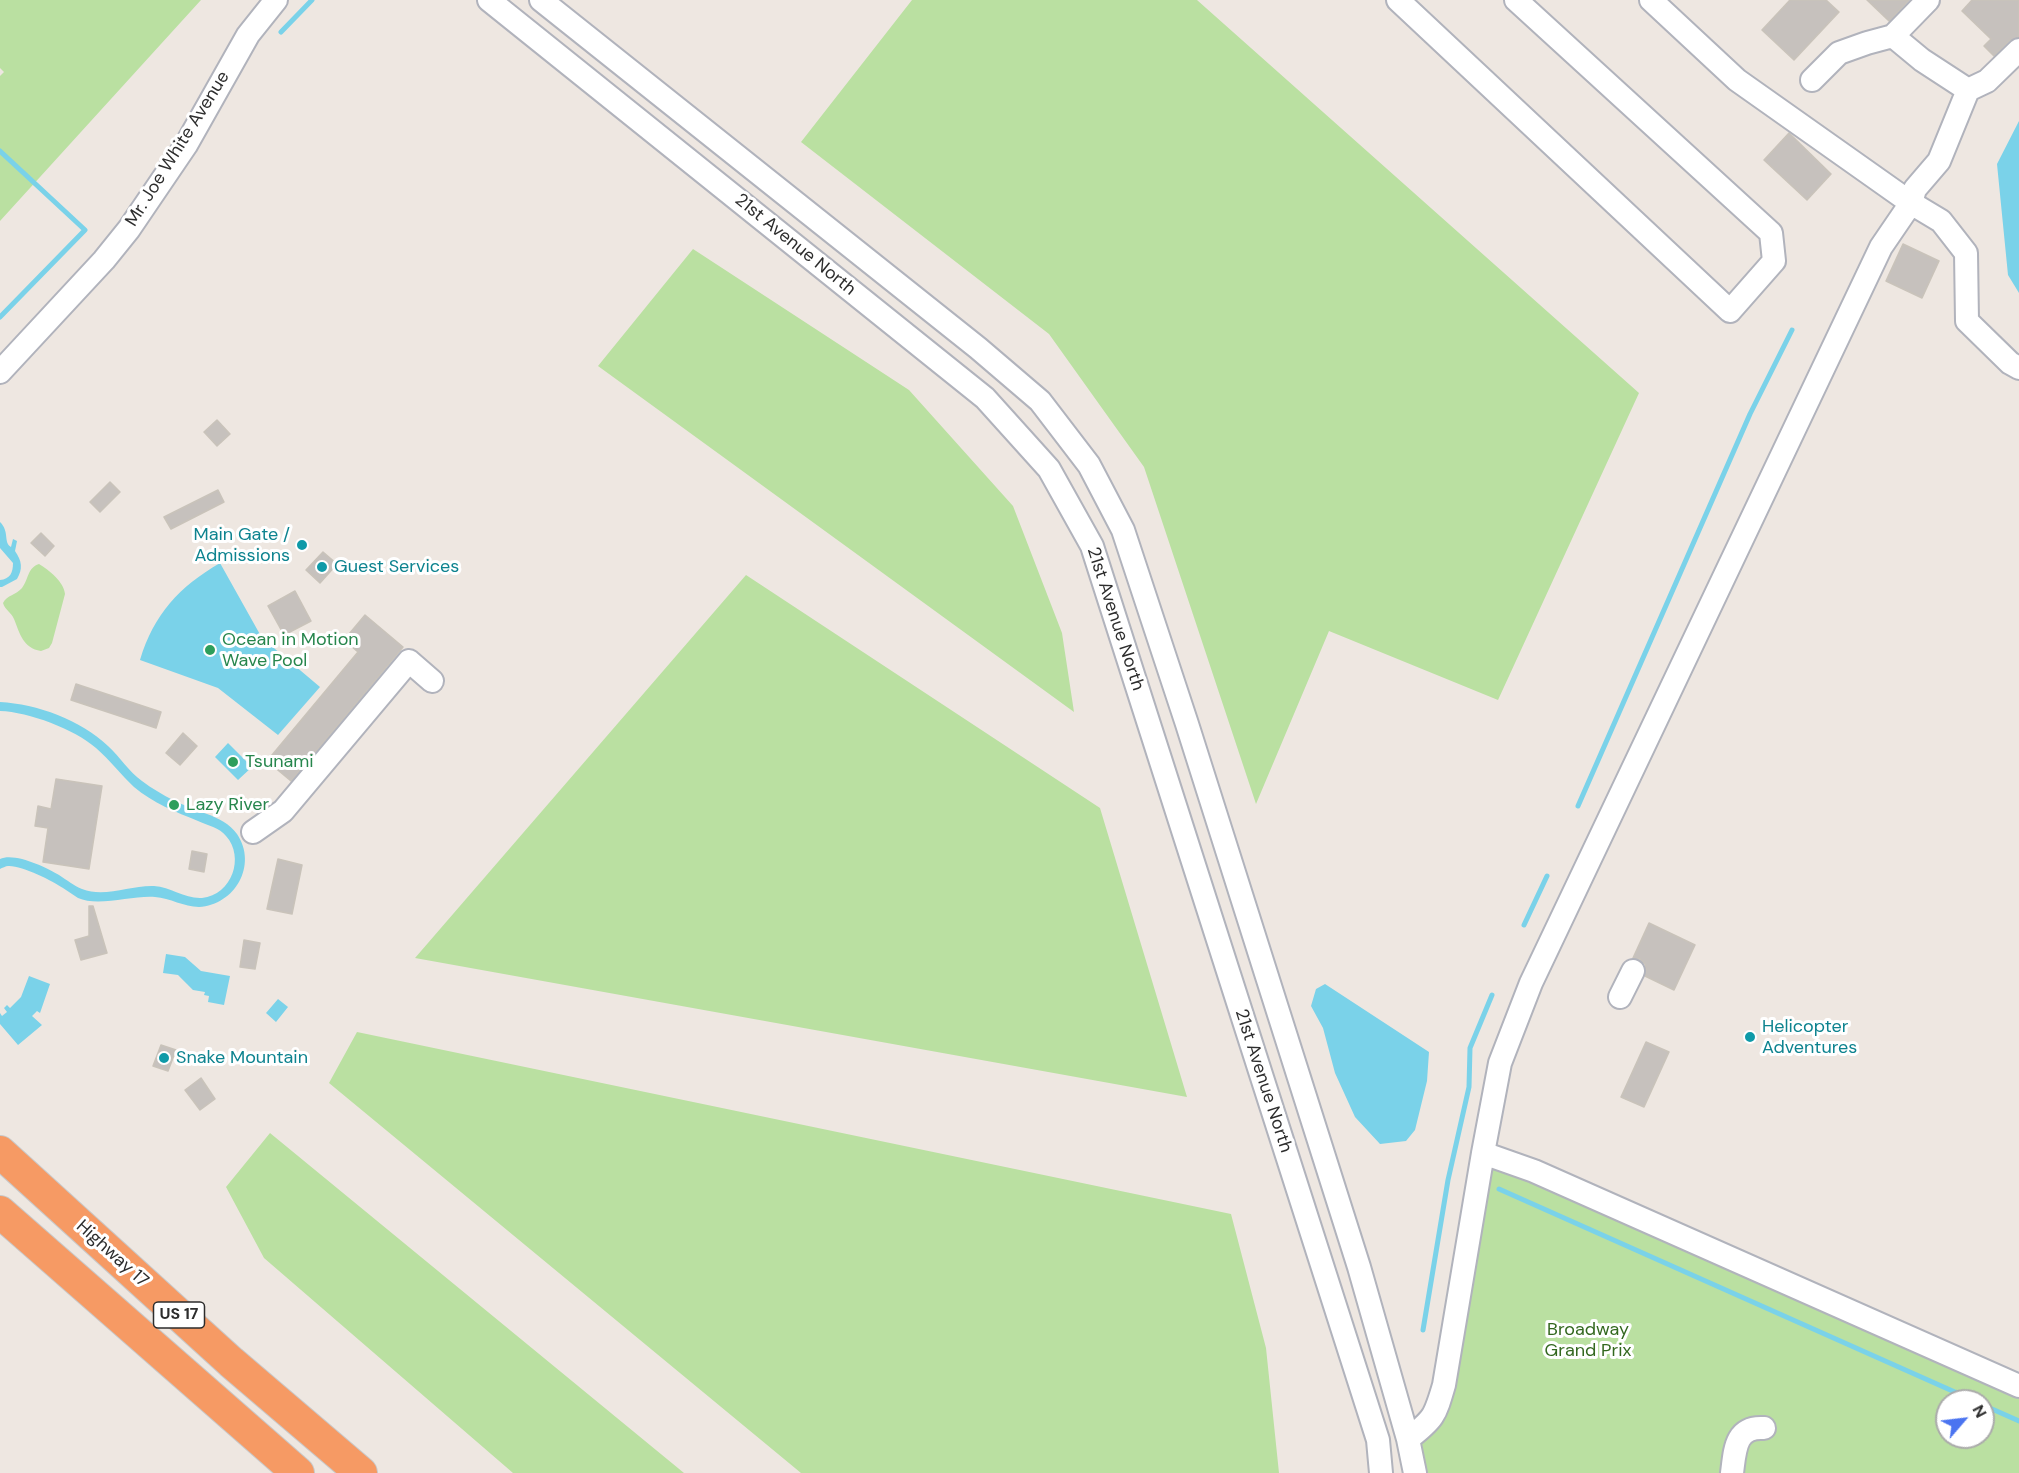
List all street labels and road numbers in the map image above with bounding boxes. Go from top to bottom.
street label: Mr. Joe White Avenue [121,67,235,231]
street label: 21st Avenue North [730,190,860,300]
street label: 21st Avenue North [1082,545,1148,693]
street label: 21st Avenue North [1230,1007,1296,1155]
street label: Highway 17 [71,1216,153,1292]
road number: US 17 [154,1302,204,1328]

